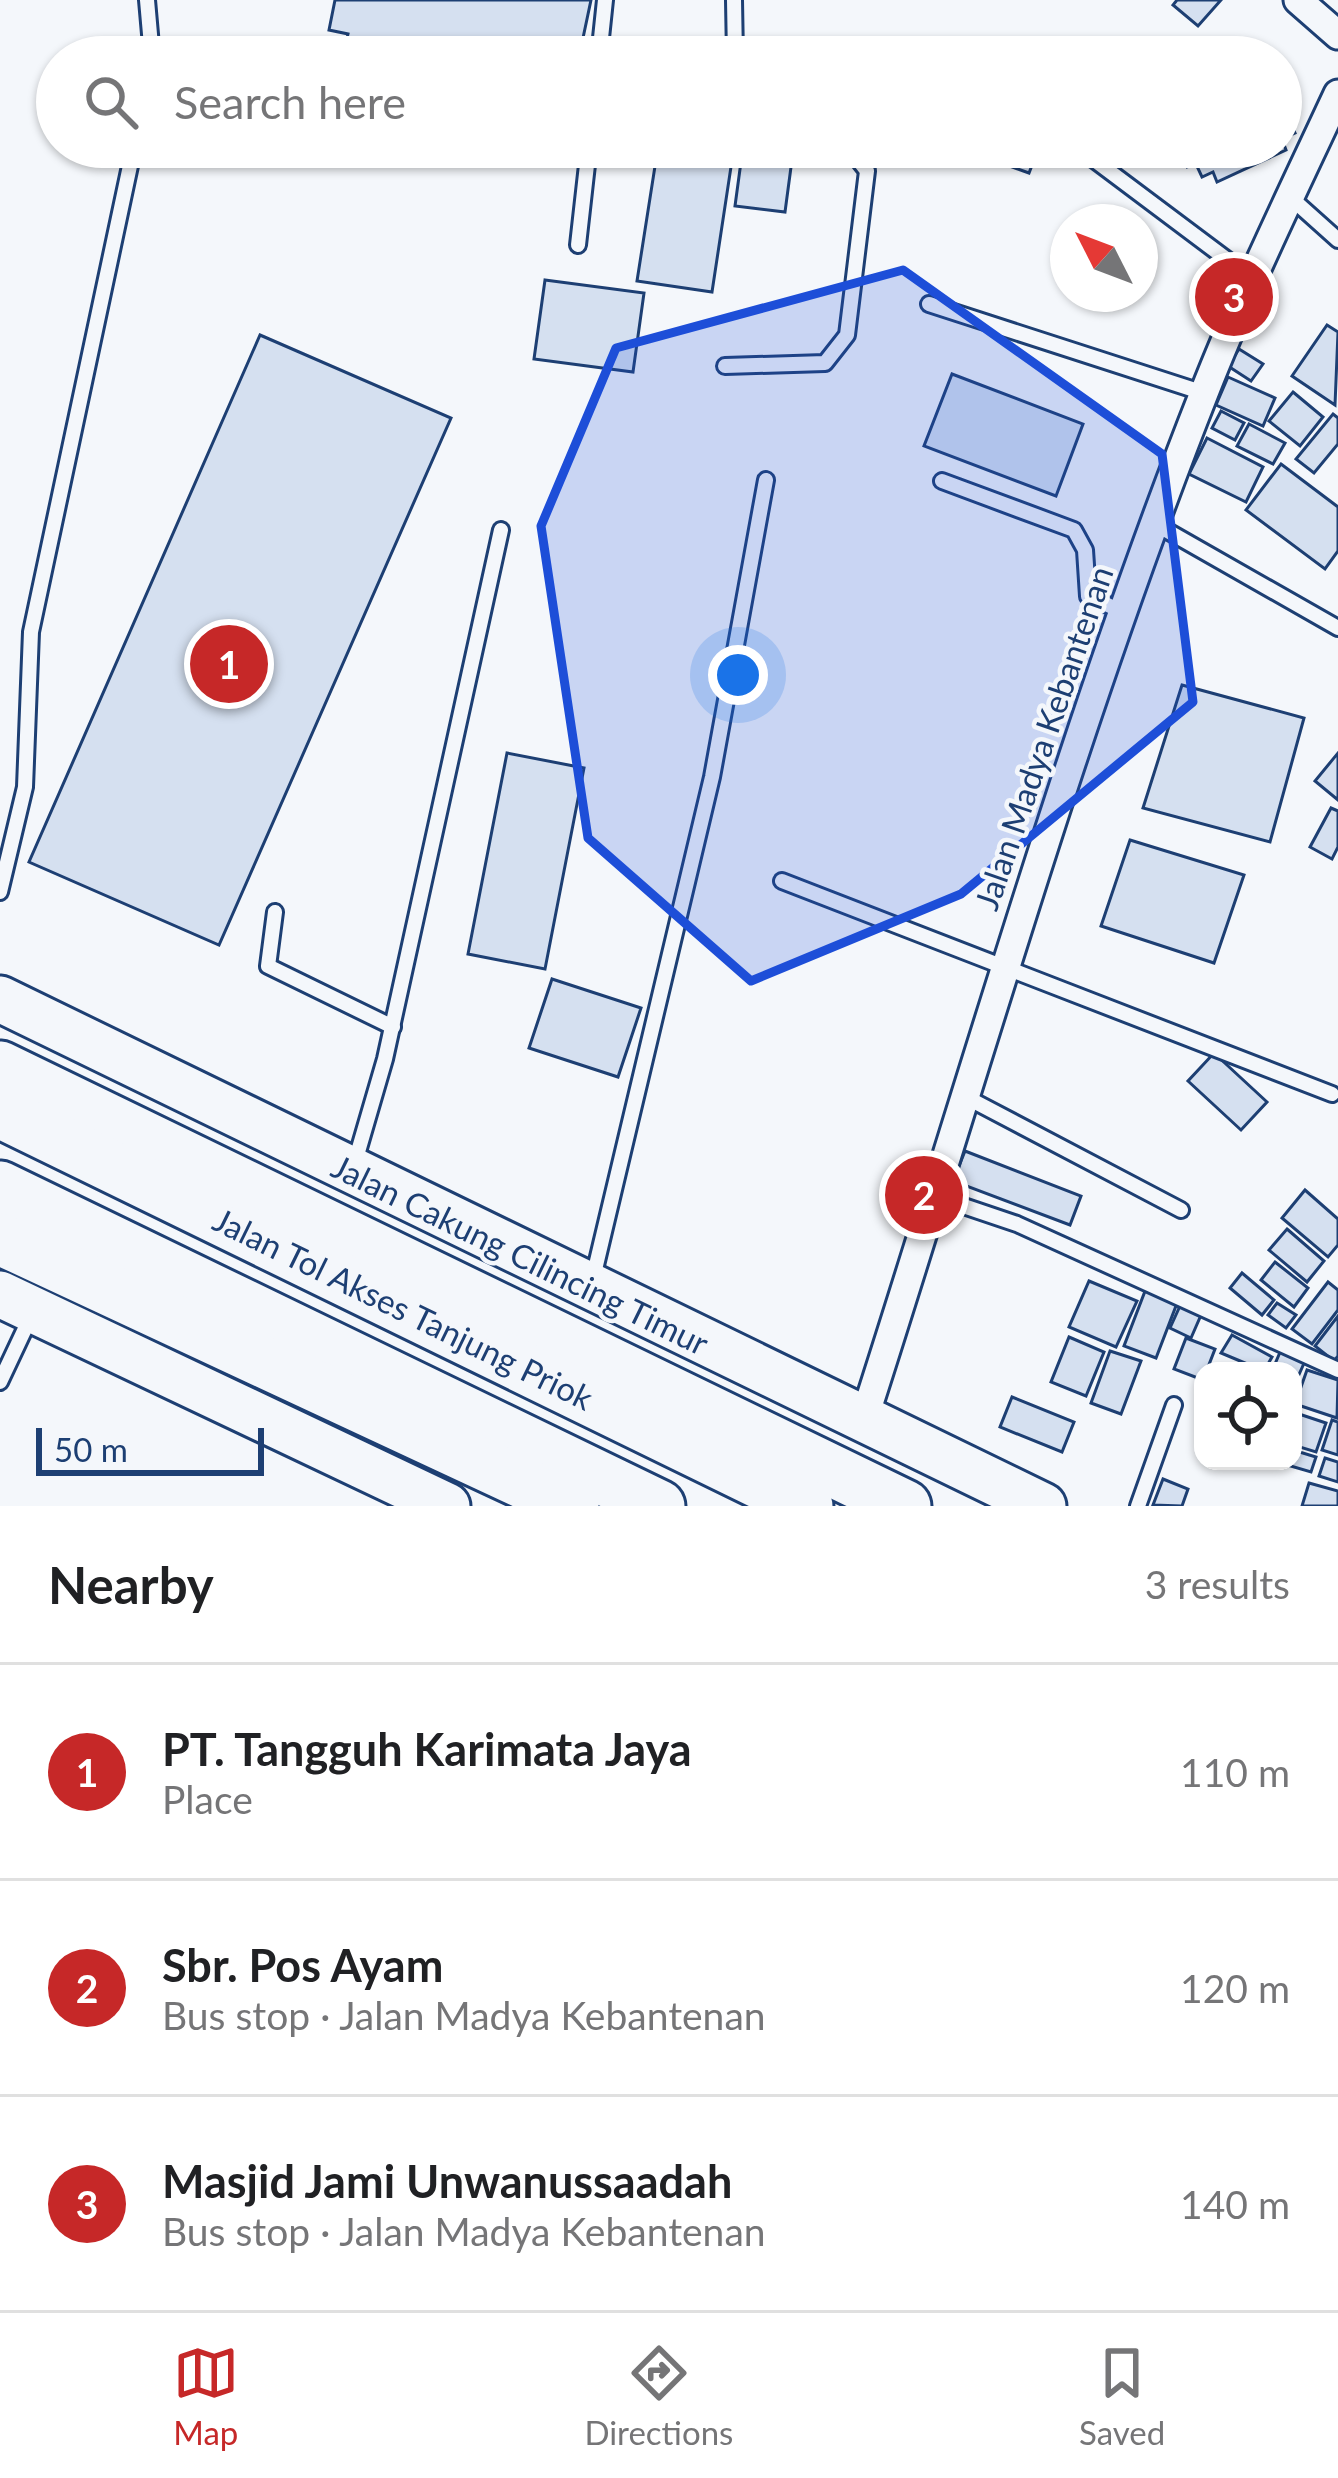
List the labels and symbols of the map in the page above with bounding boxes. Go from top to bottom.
north arrow [1050,204,1158,312]
pin: 3 [1195,252,1273,342]
street label: Jalan Madya Kebantenan [965,561,1121,915]
pin: 1 [190,619,268,709]
your location [708,645,768,705]
street label: Jalan Cakung Cilincing Timur [326,1145,715,1363]
pin: 2 [885,1150,963,1240]
street label: Jalan Tol Akses Tanjung Priok [207,1199,600,1418]
scale bar [36,1422,264,1475]

